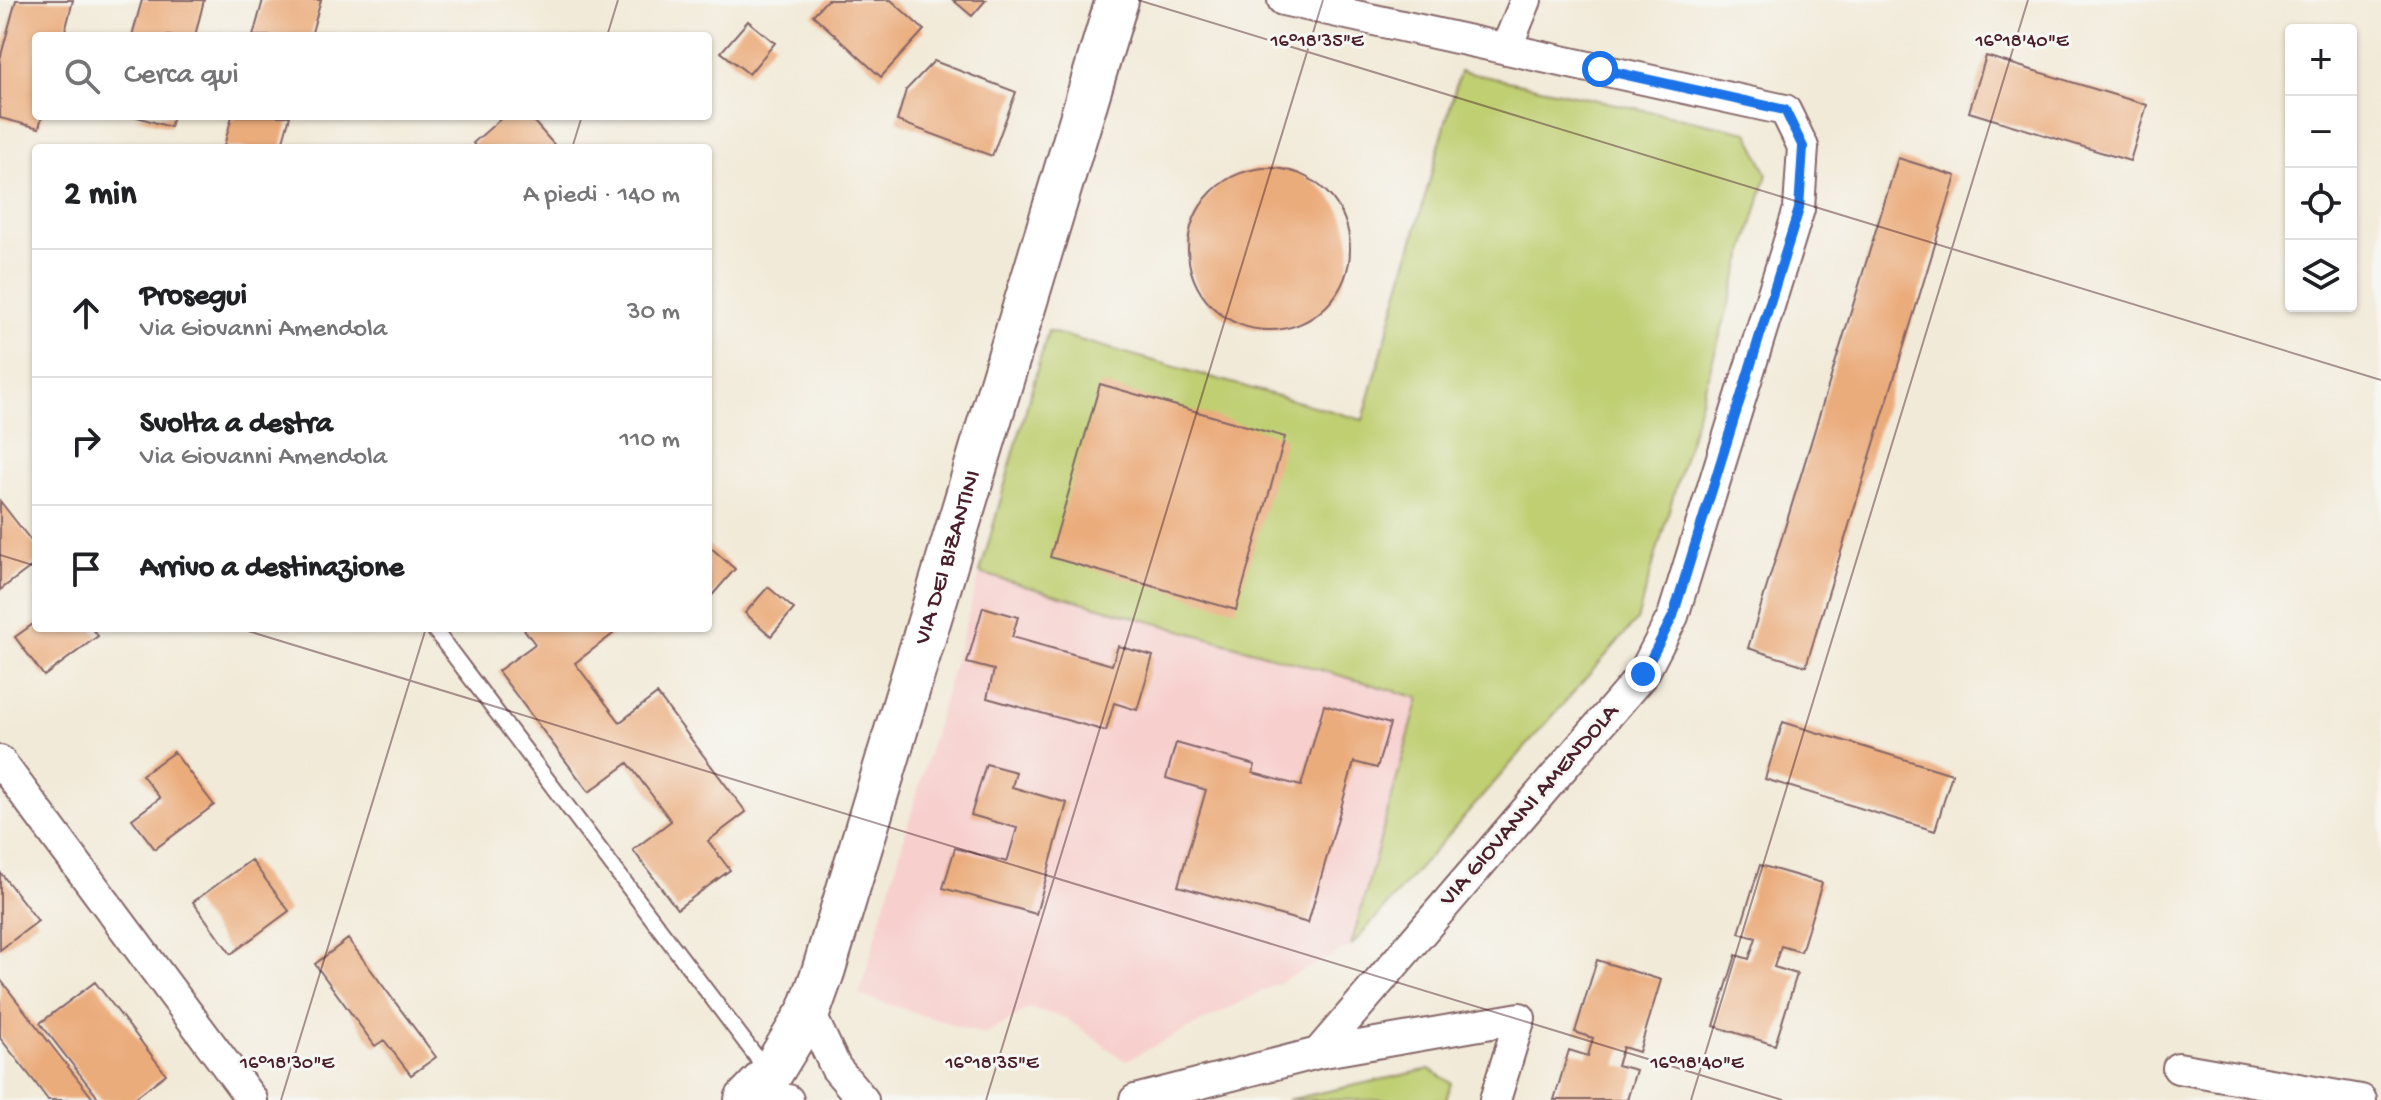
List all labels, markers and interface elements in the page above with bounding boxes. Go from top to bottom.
map controls [2285,24,2357,312]
button: + [2285,24,2357,96]
text: 16°18'35"E [1270,31,1365,54]
text: 16°18'40"E [1975,31,2070,54]
search box [32,32,712,120]
route start [1582,51,1618,87]
icon: search [60,54,104,98]
text: Cerca qui [124,59,239,94]
button: − [2285,96,2357,168]
button: locate [2285,168,2357,240]
text: 2 min [64,176,136,216]
text: A piedi · 140 m [523,181,680,212]
button: layers [2285,240,2357,312]
text: Prosegui [140,280,247,315]
icon: ahead [64,291,108,335]
text: 30 m [627,298,680,329]
text: Via Giovanni Amendola [140,315,387,346]
text: Svolta a destra [140,408,333,443]
icon: right [64,419,108,463]
text: 110 m [620,426,680,457]
text: Via Giovanni Amendola [140,443,387,474]
street label: VIA DEI BIZANTINI [908,467,988,649]
icon: arrive [64,547,108,591]
text: Arrivo a destinazione [140,552,404,587]
route end [1625,656,1661,692]
street label: VIA GIOVANNI AMENDOLA [1433,697,1627,914]
text: 16°18'30"E [239,1053,335,1076]
text: 16°18'35"E [945,1053,1040,1076]
text: 16°18'40"E [1650,1053,1745,1076]

